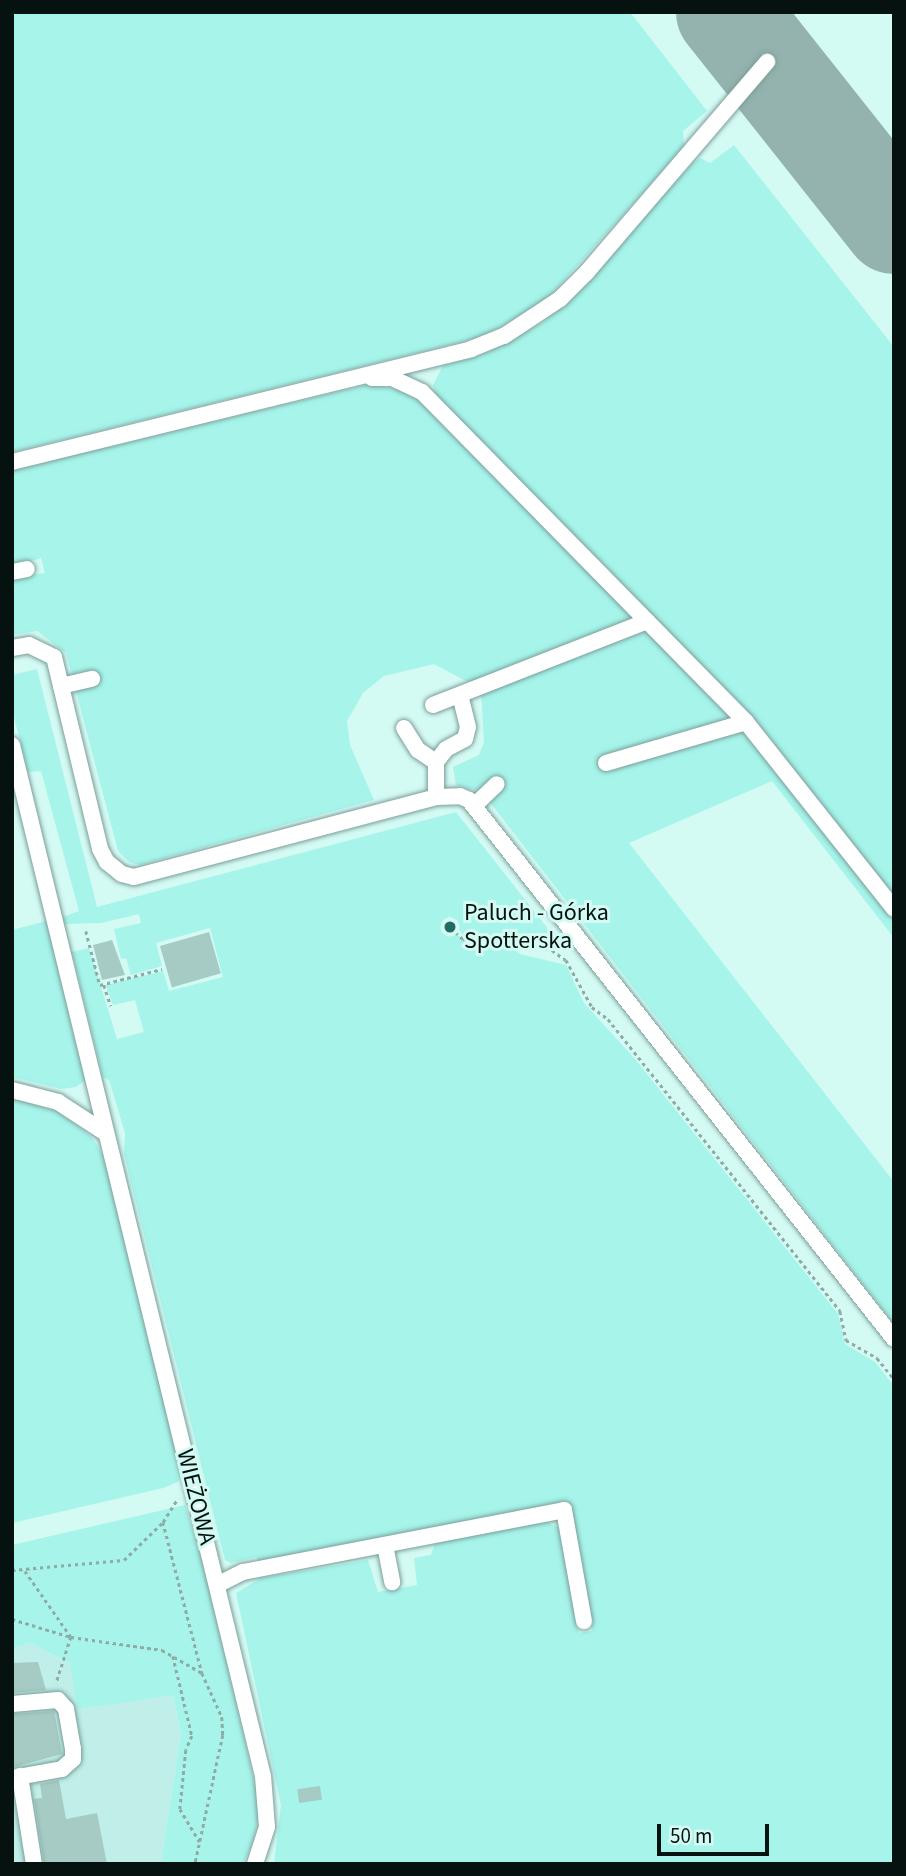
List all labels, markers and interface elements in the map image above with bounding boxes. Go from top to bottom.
place label: Paluch - Górka Spotterska [464,899,609,955]
marker: Paluch - Górka Spotterska [442,919,458,935]
street label: WIEŻOWA [170,1446,222,1548]
scale bar [661,1810,773,1854]
text: 50 m [670,1821,712,1851]

